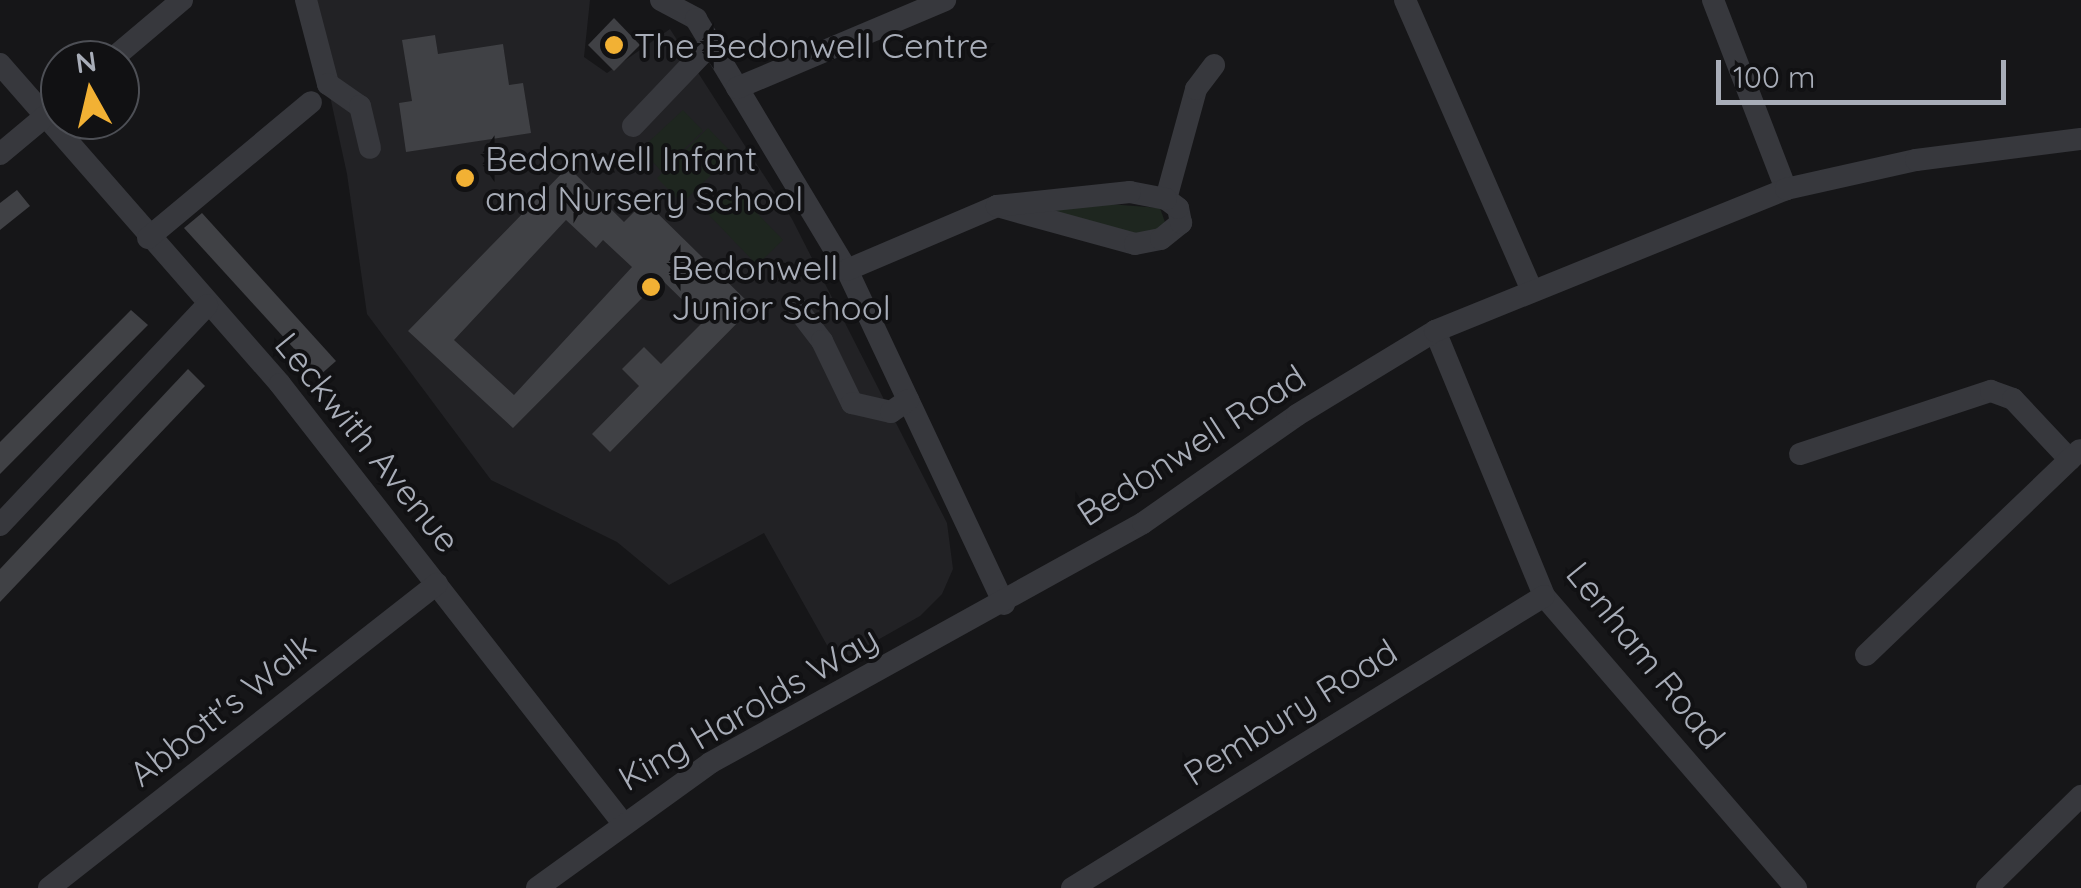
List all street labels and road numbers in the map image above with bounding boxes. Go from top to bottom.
street label: Leckwith Avenue [267,324,469,560]
street label: Bedonwell Road [1069,356,1313,534]
street label: Lenham Road [1558,553,1734,757]
street label: King Harolds Way [611,617,885,799]
street label: Abbott's Walk [121,623,323,795]
street label: Pembury Road [1176,630,1404,794]

